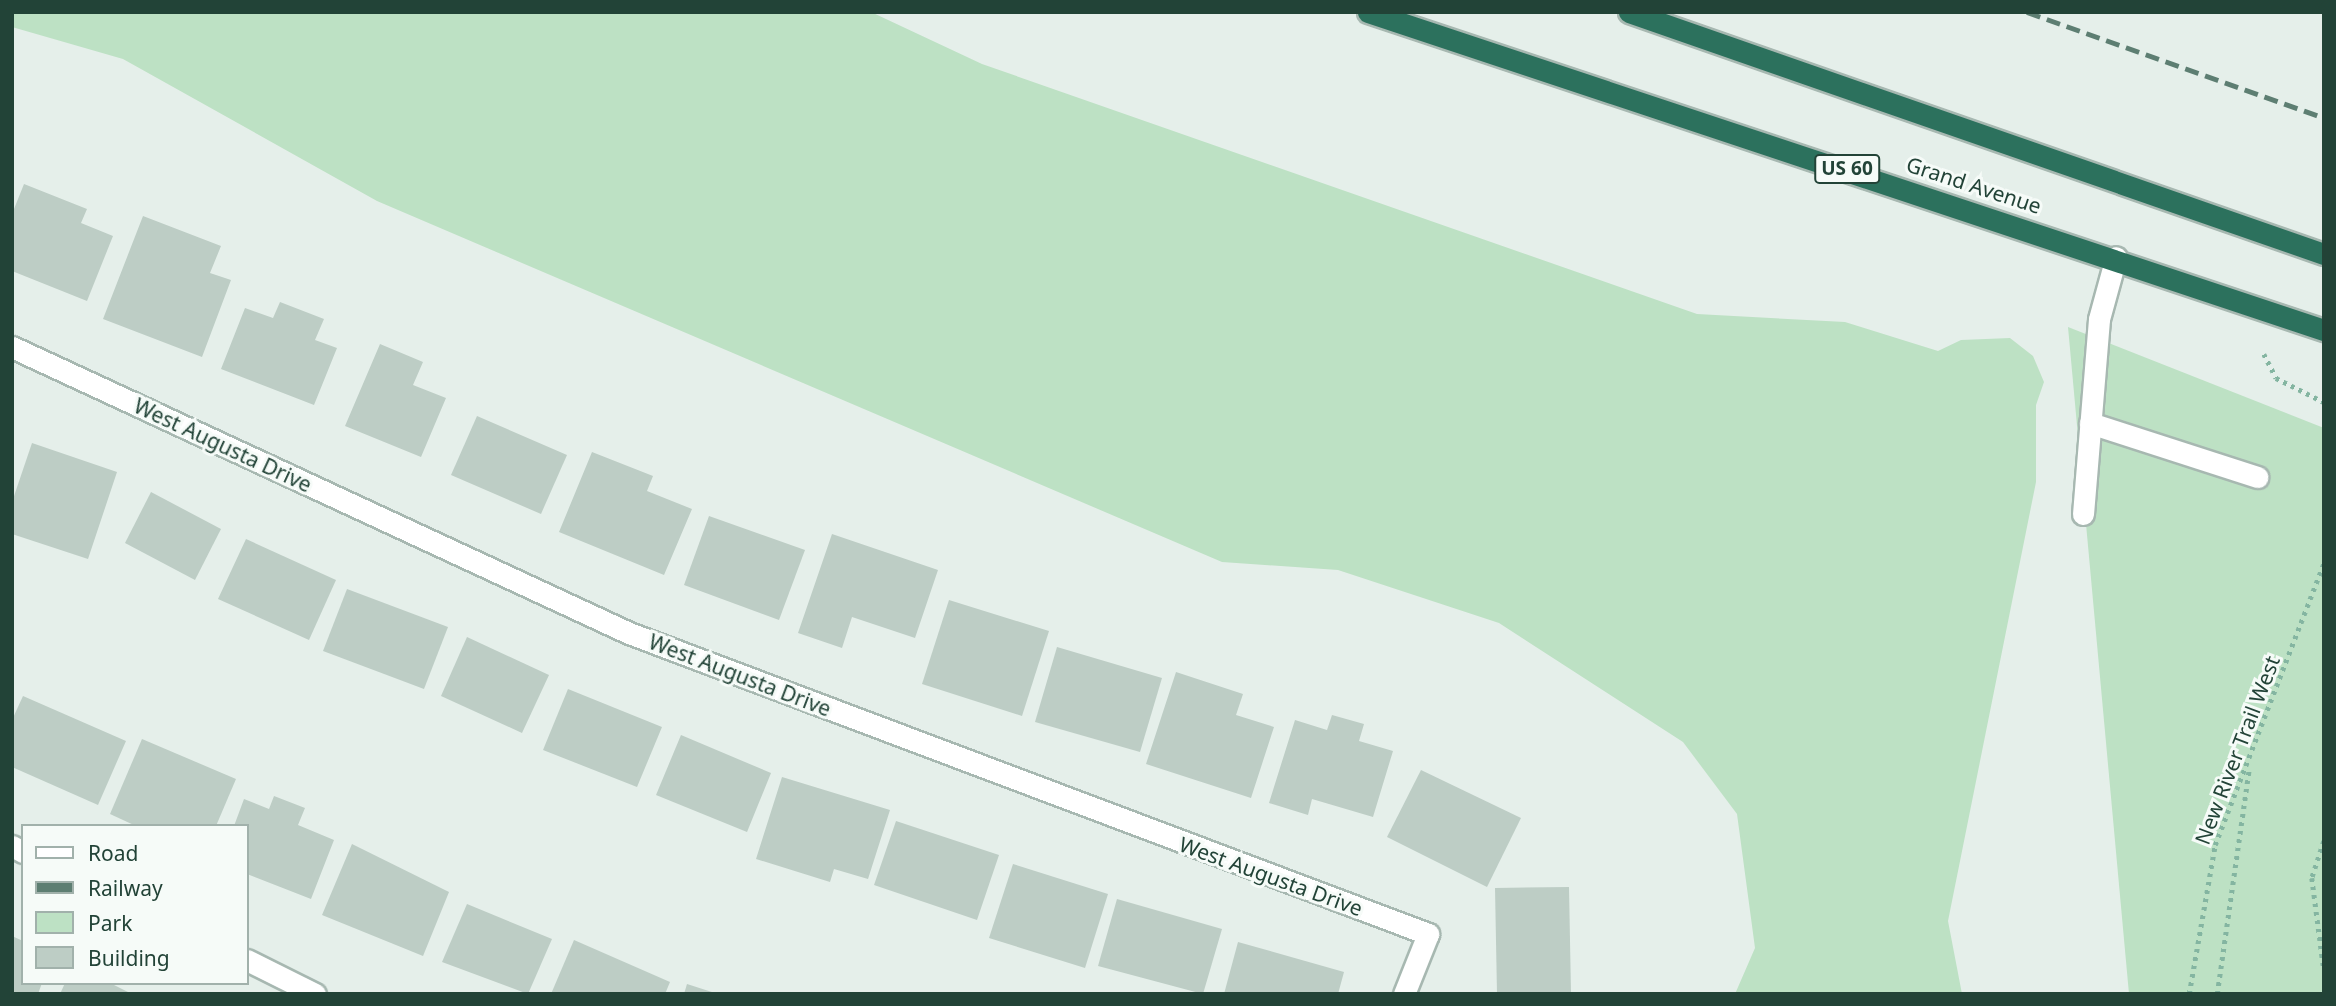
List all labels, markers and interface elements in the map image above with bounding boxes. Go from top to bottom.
street label: Grand Avenue [1903,151,2045,219]
road number: US 60 [1814,154,1880,184]
street label: West Augusta Drive [130,393,316,497]
street label: West Augusta Drive [645,629,835,721]
street label: New River Trail West [2189,652,2285,848]
legend [21,824,248,985]
street label: West Augusta Drive [1176,831,1366,921]
text: Road [88,839,138,867]
text: Railway [88,874,163,902]
text: Park [88,909,132,937]
text: Building [88,944,170,972]

